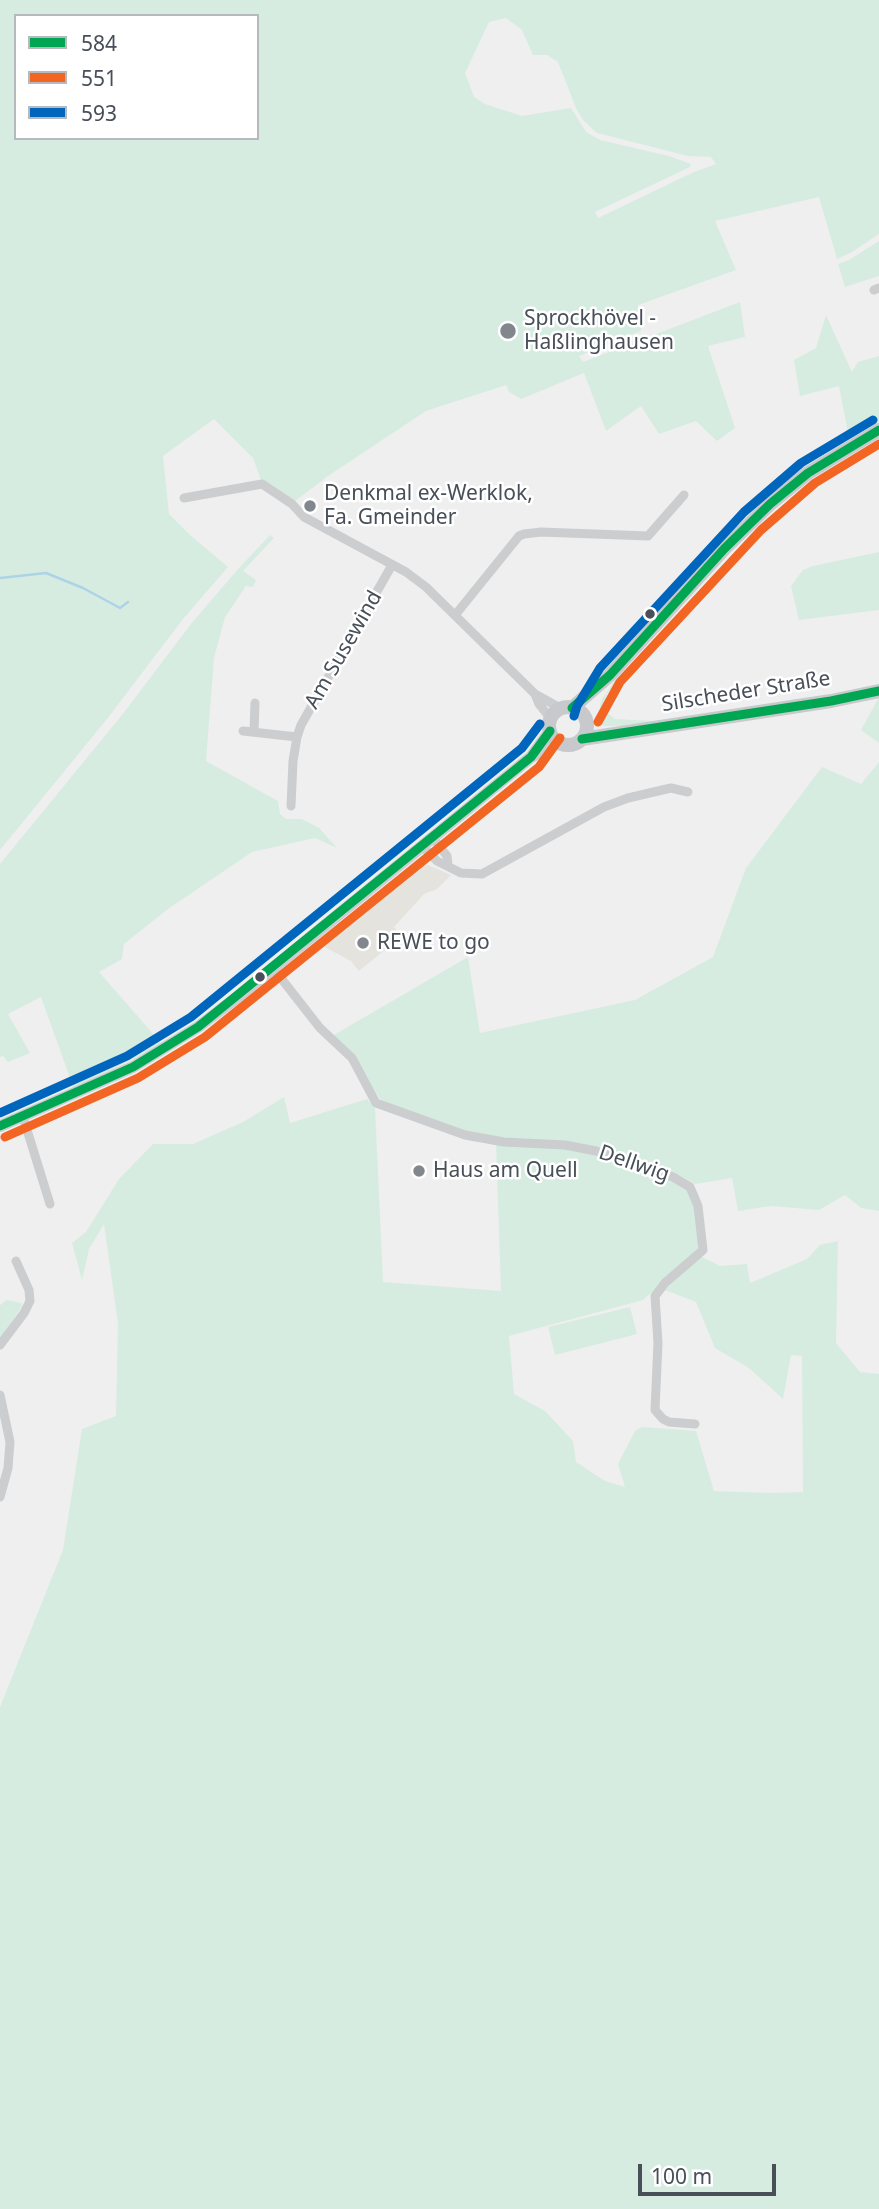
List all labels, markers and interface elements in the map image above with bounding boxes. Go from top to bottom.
legend [14,14,259,140]
text: 584 [81,29,117,57]
text: 551 [81,64,117,92]
text: 593 [81,99,117,127]
place label: Sprockhövel - Haßlinghausen [524,306,674,356]
marker: Sprockhövel - Haßlinghausen [498,321,518,341]
place label: Denkmal ex-Werklok, Fa. Gmeinder [324,481,533,531]
marker: Denkmal ex-Werklok, Fa. Gmeinder [302,498,318,514]
street label: Am Susewind [300,586,388,714]
unlabelled marker [643,607,657,621]
street label: Silscheder Straße [660,666,832,718]
place label: REWE to go [377,930,490,956]
marker: REWE to go [355,935,371,951]
unlabelled marker [253,970,267,984]
street label: Dellwig [595,1140,673,1188]
place label: Haus am Quell [433,1158,578,1184]
marker: Haus am Quell [411,1163,427,1179]
scale bar [641,2150,779,2194]
text: 100 m [651,2162,712,2190]

